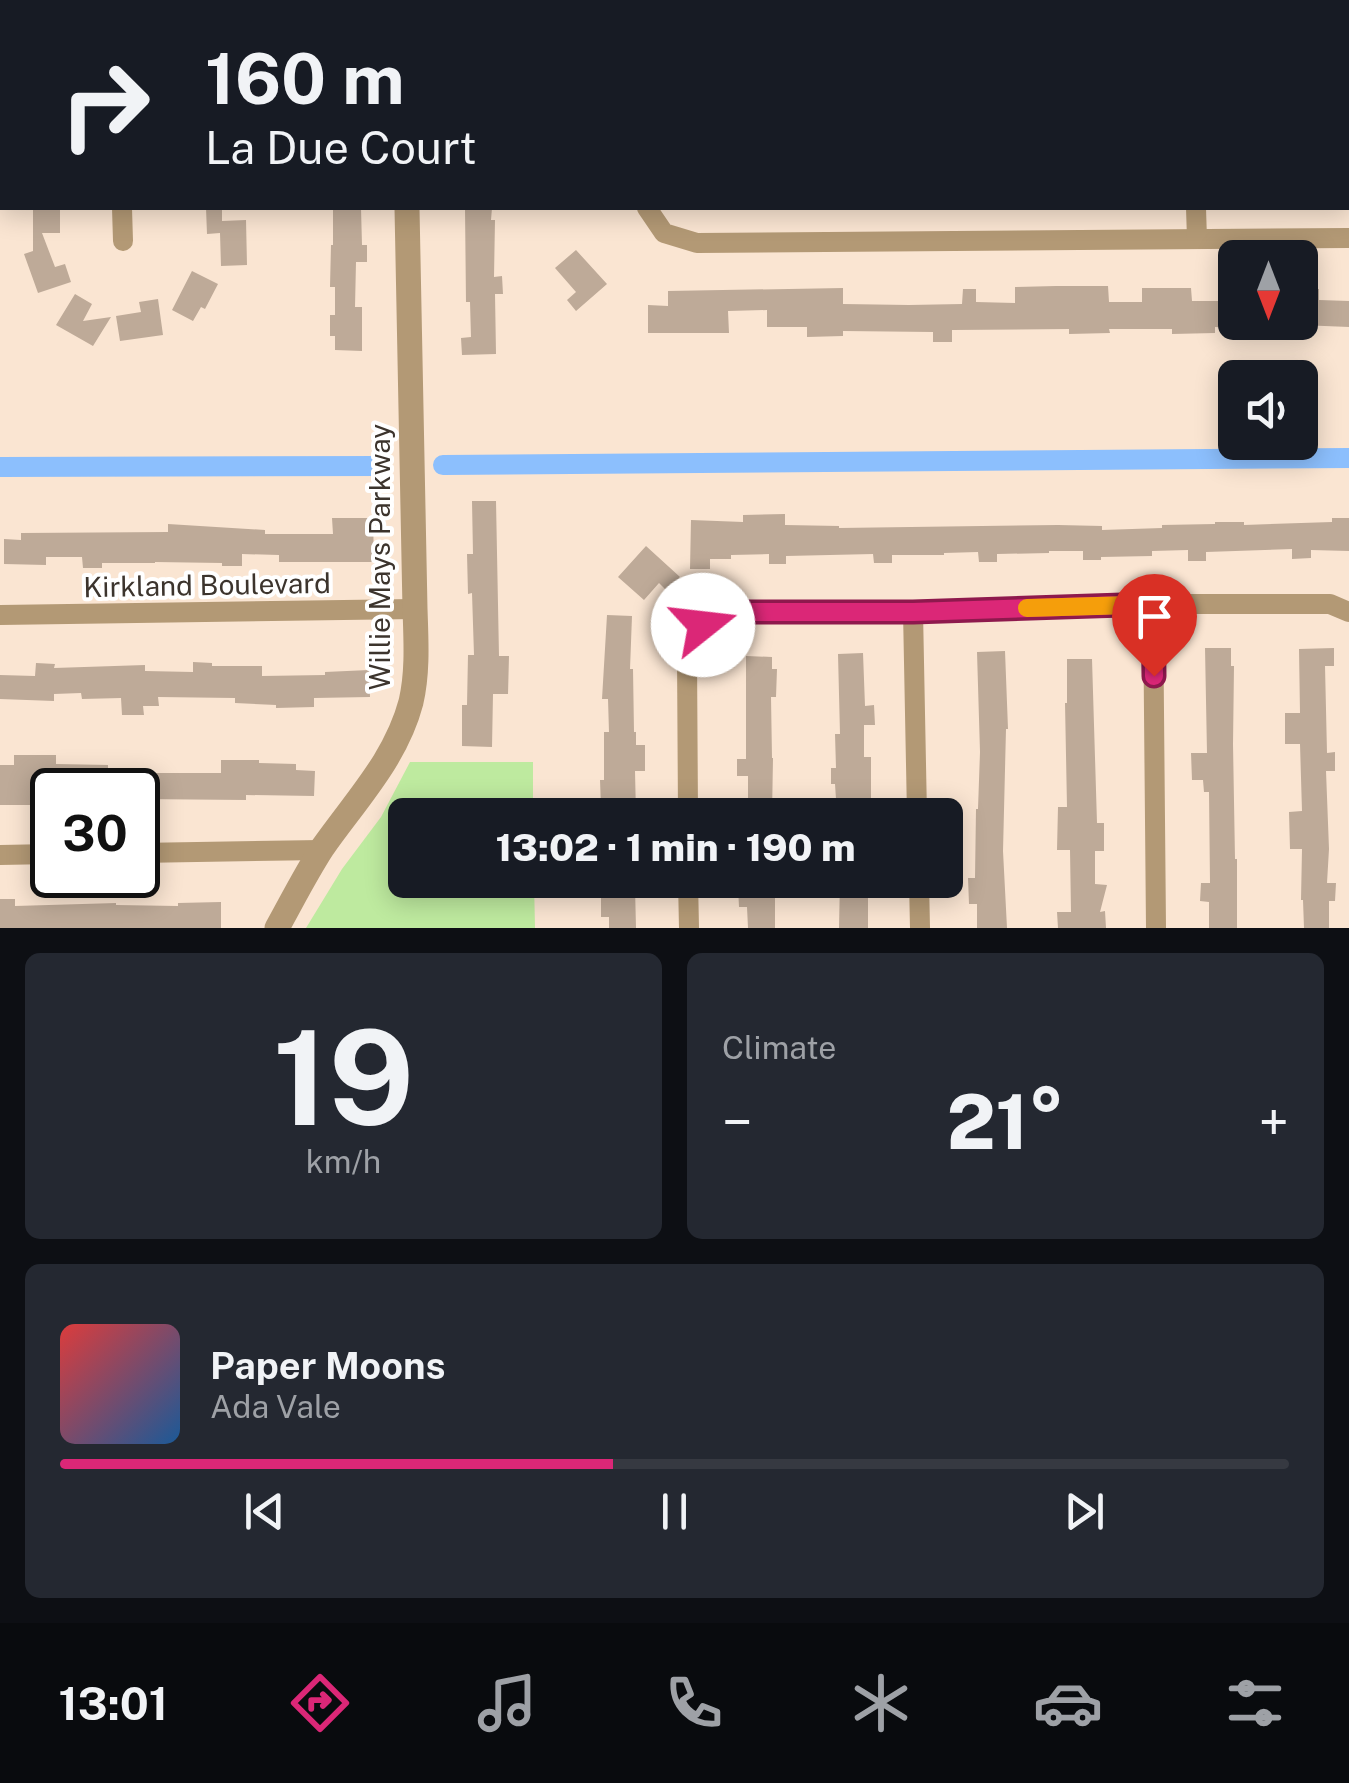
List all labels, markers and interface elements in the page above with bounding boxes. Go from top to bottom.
text: 160 m [205,37,405,120]
icon: right [40,40,170,170]
text: La Due Court [205,121,477,174]
north arrow [1218,240,1318,340]
map controls [1218,240,1318,460]
button: sound [1218,360,1318,460]
street label: Willie Mays Parkway [363,424,396,690]
street label: Kirkland Boulevard [83,566,331,603]
position arrow [651,573,755,677]
pin [1112,574,1197,677]
icon: arrive [1127,589,1182,644]
speed limit sign: 30 [30,768,160,898]
text: 13:02 · 1 min · 190 m [495,825,856,870]
text: 19 [273,1002,414,1154]
text: Climate [722,1029,836,1066]
text: 21° [947,1078,1064,1166]
text: − [722,1090,753,1154]
text: + [1259,1090,1289,1154]
text: km/h [306,1143,381,1180]
text: Paper Moons [210,1343,445,1388]
text: Ada Vale [210,1388,341,1425]
icon: previous [237,1484,292,1539]
icon: pause [647,1484,702,1539]
icon: next [1057,1484,1112,1539]
icon: directions [285,1668,355,1738]
icon: music [472,1668,542,1738]
icon: phone [659,1668,729,1738]
icon: climate [846,1668,916,1738]
icon: car [1033,1668,1103,1738]
icon: filters [1220,1668,1290,1738]
text: 13:01 [59,1677,168,1730]

